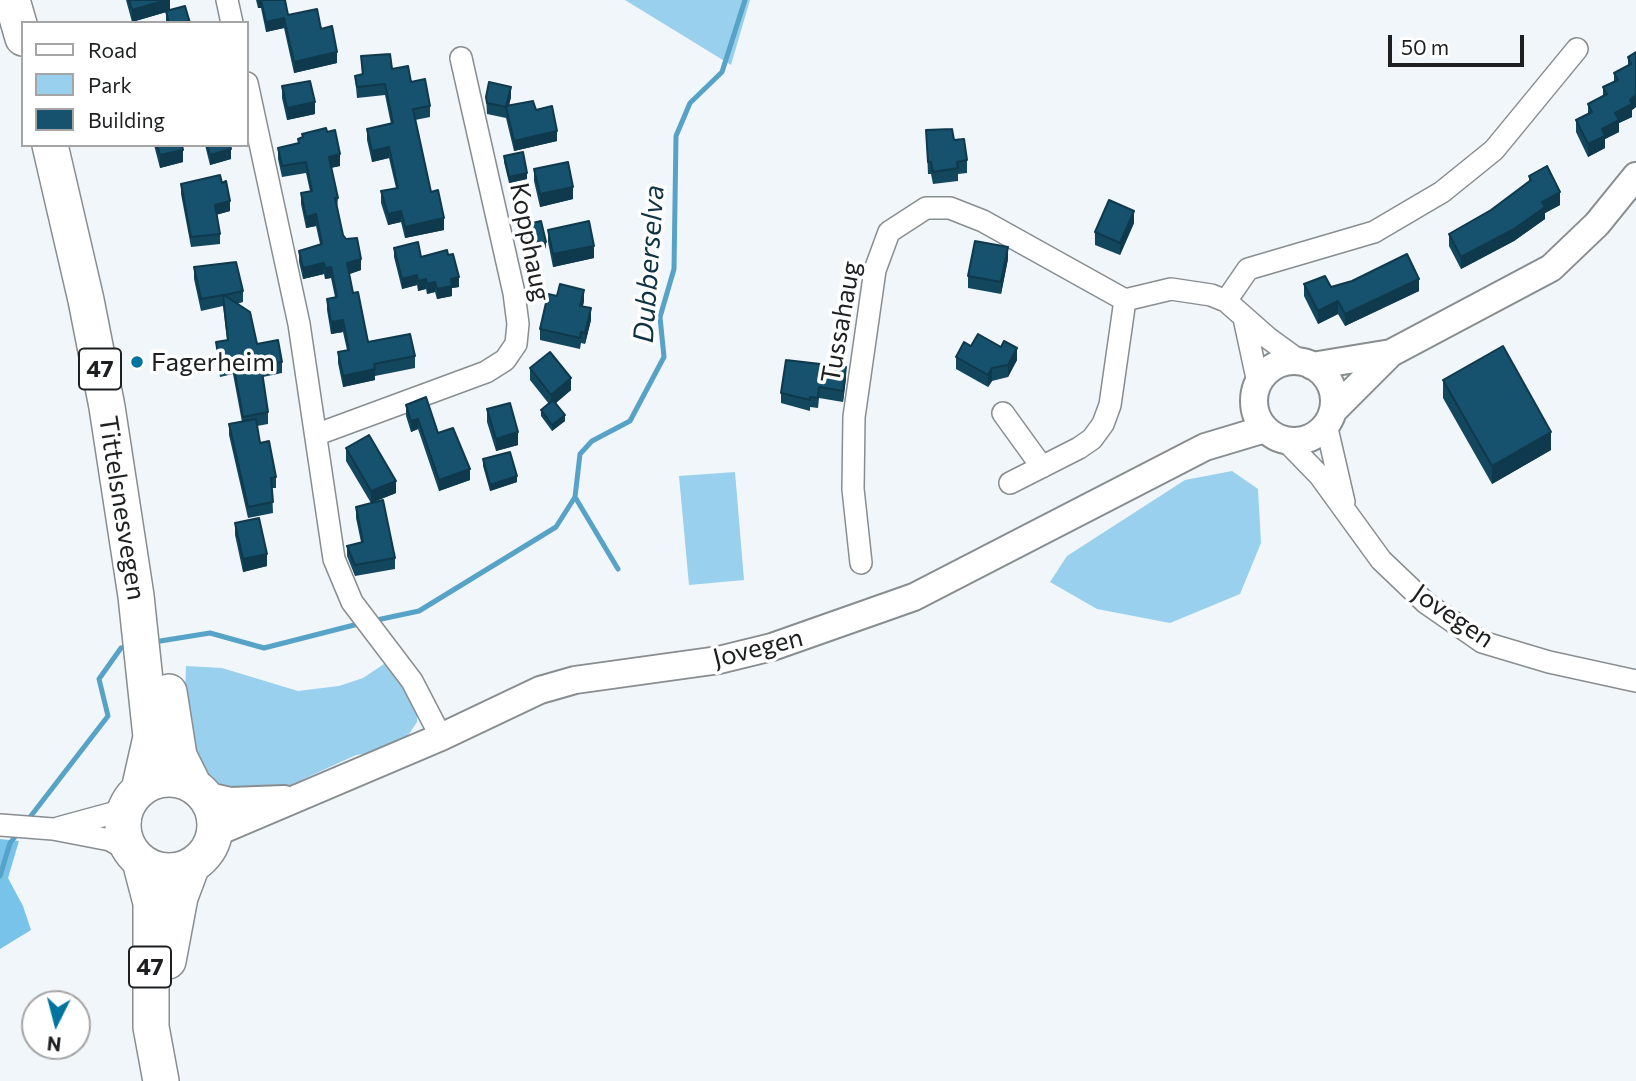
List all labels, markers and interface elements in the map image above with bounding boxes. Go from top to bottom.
legend [21,21,248,147]
scale bar [1391,21,1528,65]
text: 50 m [1401,34,1449,59]
text: Road [88,37,137,62]
text: Park [88,72,132,97]
text: Building [88,107,165,132]
street label: Kopphaug [503,180,557,304]
water label: Dubberselva [627,184,671,344]
street label: Tussahaug [815,259,867,385]
place label: Fagerheim [151,346,275,378]
road number: 47 [79,348,121,390]
marker: Fagerheim [129,354,145,370]
street label: Tittelsnesvegen [92,414,152,602]
street label: Jovegen [1406,577,1500,655]
street label: Jovegen [710,622,806,674]
road number: 47 [129,946,171,987]
north arrow [21,990,91,1060]
text: N [46,1032,62,1057]

